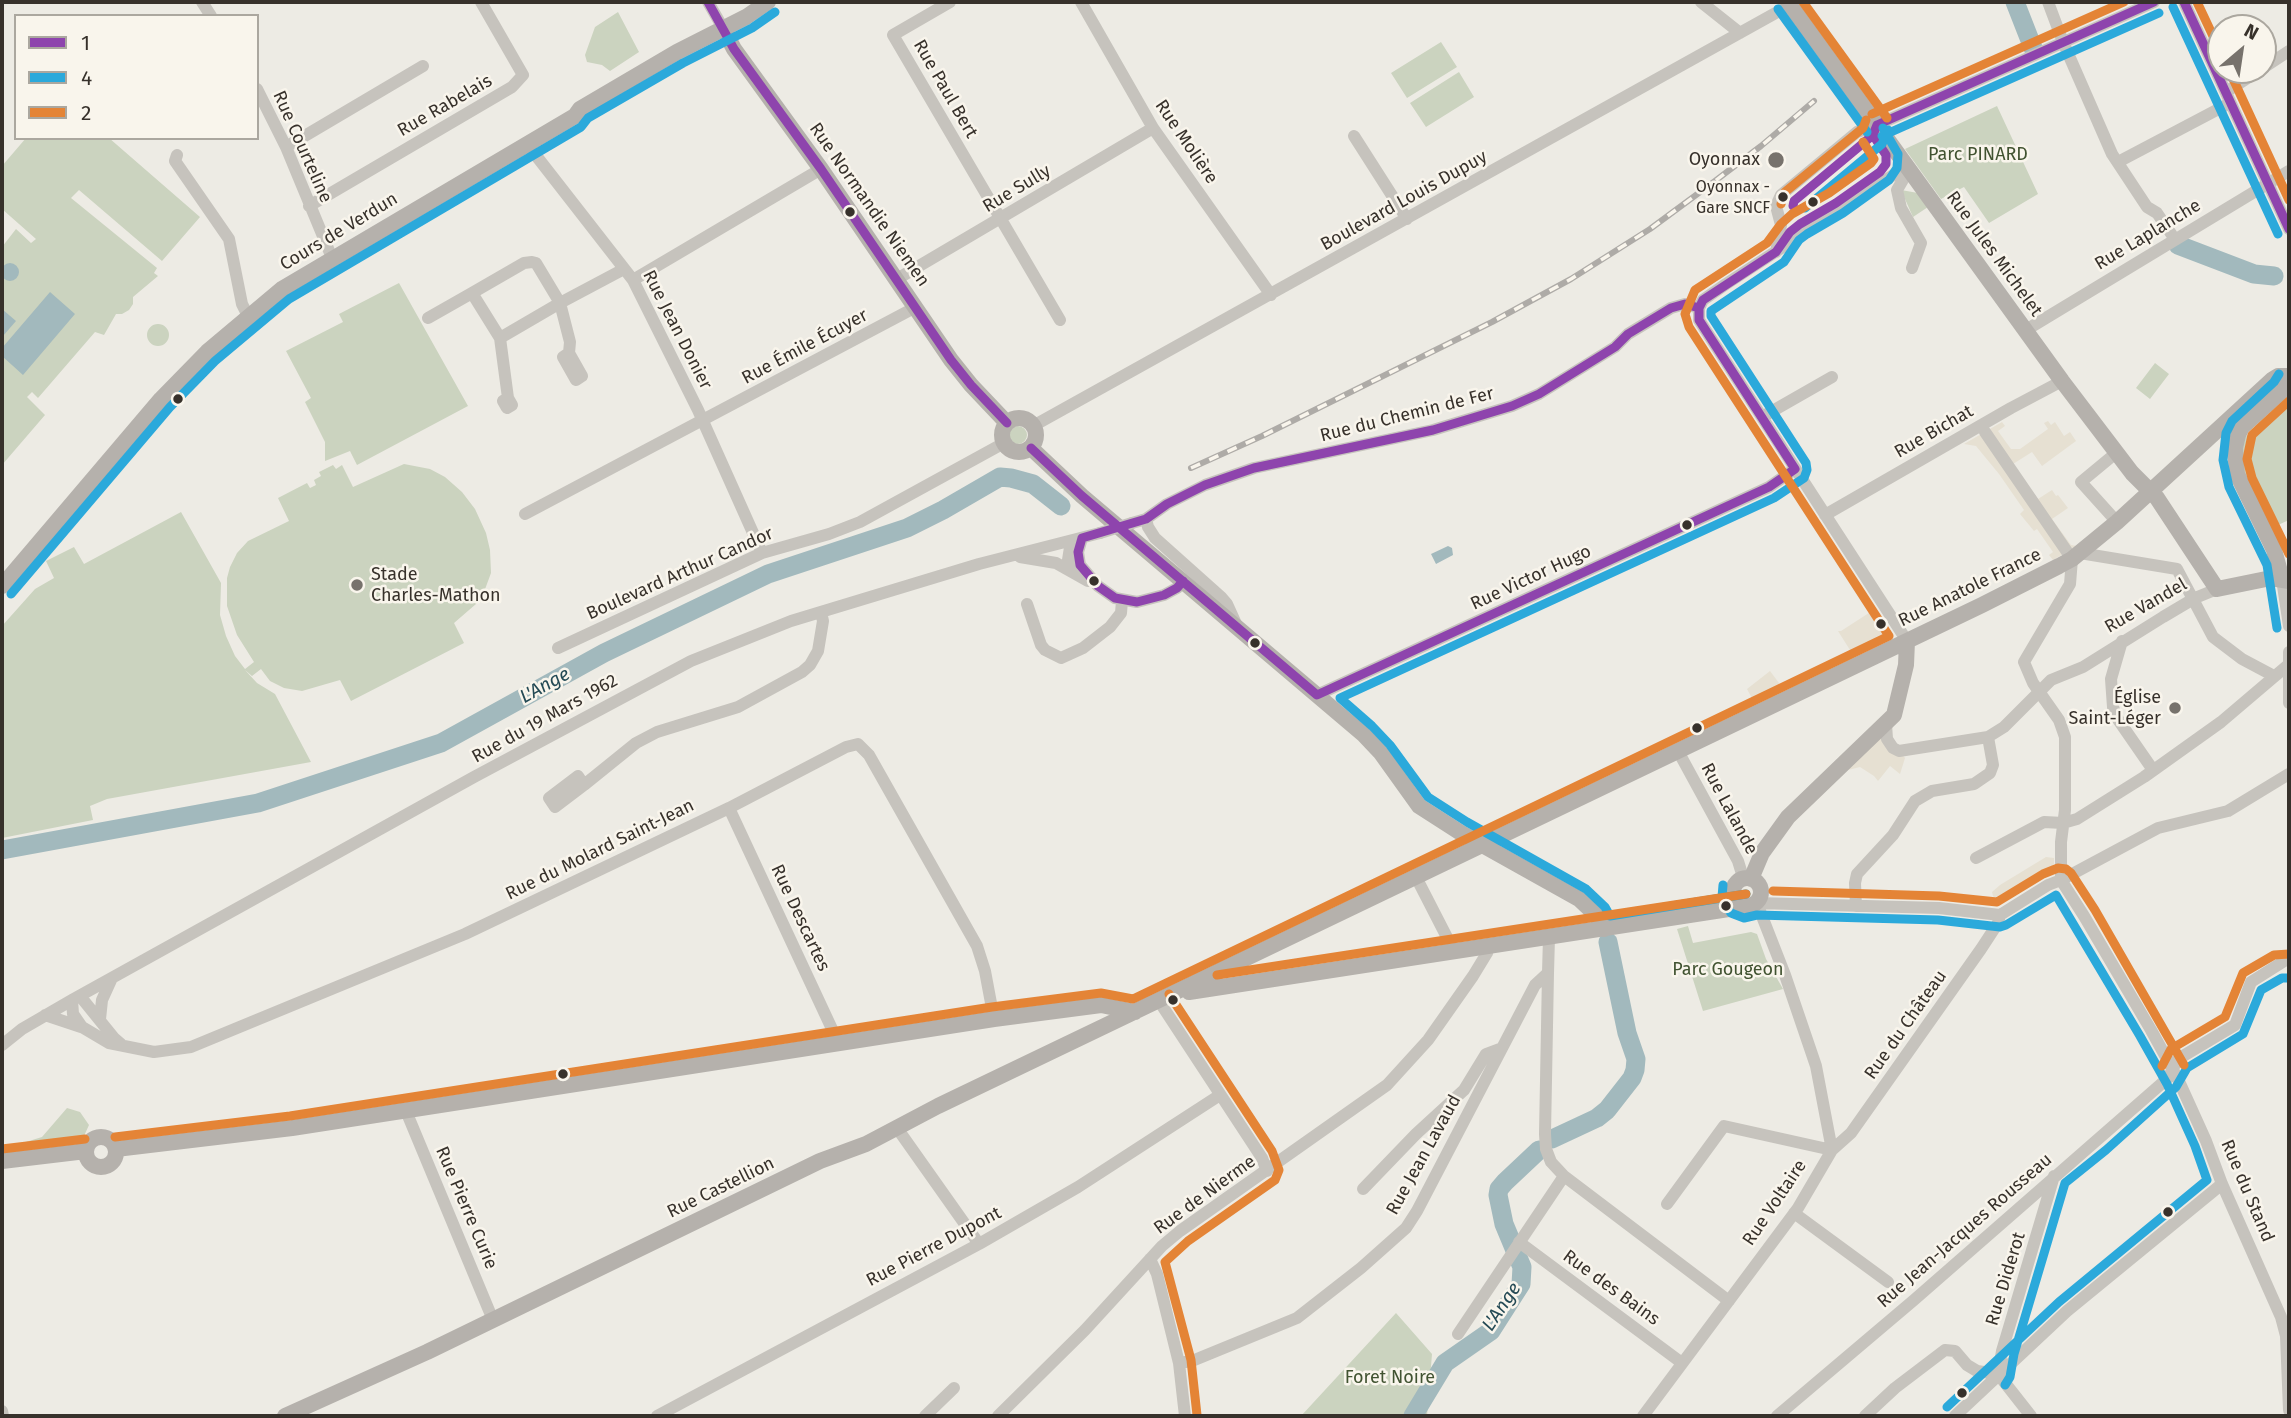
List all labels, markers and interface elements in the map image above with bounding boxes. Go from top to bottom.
legend [14,14,259,140]
north arrow [2207,14,2277,84]
text: N [2240,19,2263,45]
text: 1 [81,30,90,56]
street label: Rue Paul Bert [908,36,982,142]
text: 4 [81,65,92,91]
street label: Rue Rabelais [394,70,496,142]
street label: Rue Courteline [268,88,336,206]
street label: Rue Molière [1150,96,1222,188]
text: 2 [81,100,91,126]
street label: Rue Normandie Niemen [804,119,934,291]
park label: Parc PINARD [1928,144,2028,166]
street label: Boulevard Louis Dupuy [1317,146,1491,256]
place label: Oyonnax [1689,149,1760,171]
marker: Oyonnax [1766,150,1786,170]
street label: Rue Sully [979,160,1055,218]
place label: Oyonnax - Gare SNCF [1696,178,1770,216]
street label: Rue Jules Michelet [1941,187,2047,321]
street label: Cours de Verdun [276,188,402,276]
marker: Oyonnax - Gare SNCF [1776,190,1790,204]
unlabelled marker [1806,195,1820,209]
street label: Rue Laplanche [2091,195,2205,275]
unlabelled marker [843,205,857,219]
street label: Rue Jean Donier [638,267,716,393]
street label: Rue Émile Écuyer [738,305,872,389]
street label: Rue du Chemin de Fer [1318,383,1496,447]
unlabelled marker [171,392,185,406]
street label: Rue Bichat [1891,401,1977,463]
unlabelled marker [1680,518,1694,532]
street label: Boulevard Arthur Candor [583,523,777,625]
street label: Rue Victor Hugo [1467,541,1595,615]
street label: Rue Anatole France [1895,544,2045,632]
place label: Stade Charles-Mathon [371,564,501,606]
unlabelled marker [1087,574,1101,588]
street label: Rue Vandel [2101,574,2191,638]
marker: Stade Charles-Mathon [349,577,365,593]
unlabelled marker [1874,617,1888,631]
unlabelled marker [1248,636,1262,650]
water label: L'Ange [516,663,574,709]
street label: Rue du 19 Mars 1962 [468,670,622,768]
place label: Église Saint-Léger [2069,687,2161,730]
marker: Église Saint-Léger [2167,700,2183,716]
unlabelled marker [1690,721,1704,735]
street label: Rue Lalande [1696,760,1762,858]
street label: Rue du Molard Saint-Jean [502,795,698,905]
street label: Rue Descartes [766,861,834,975]
unlabelled marker [1719,899,1733,913]
park label: Parc Gougeon [1672,959,1784,981]
street label: Rue du Château [1860,966,1952,1084]
unlabelled marker [1166,993,1180,1007]
unlabelled marker [556,1067,570,1081]
street label: Rue Jean Lavaud [1382,1091,1466,1219]
street label: Rue du Stand [2216,1137,2278,1245]
street label: Rue Pierre Curie [430,1143,502,1273]
street label: Rue Jean-Jacques Rousseau [1873,1149,2057,1313]
street label: Rue de Nierme [1150,1151,1260,1239]
street label: Rue Castellion [664,1153,778,1223]
street label: Rue Voltaire [1738,1156,1812,1250]
street label: Rue Pierre Dupont [863,1202,1005,1292]
unlabelled marker [2161,1205,2175,1219]
street label: Rue Diderot [1982,1230,2030,1328]
street label: Rue des Bains [1558,1246,1664,1330]
water label: L'Ange [1478,1278,1526,1336]
park label: Foret Noire [1345,1367,1435,1389]
unlabelled marker [1955,1386,1969,1400]

